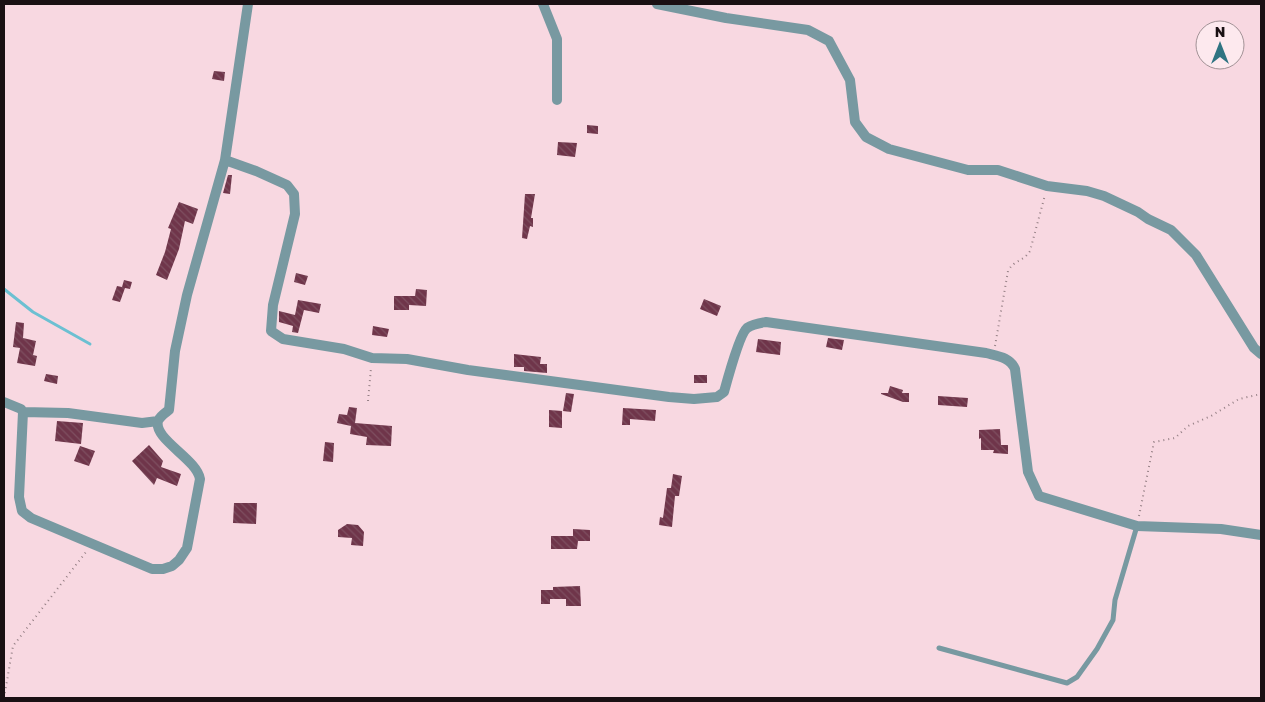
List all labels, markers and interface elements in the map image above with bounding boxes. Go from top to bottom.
north arrow [1195,20,1245,70]
text: N [1215,23,1225,40]

